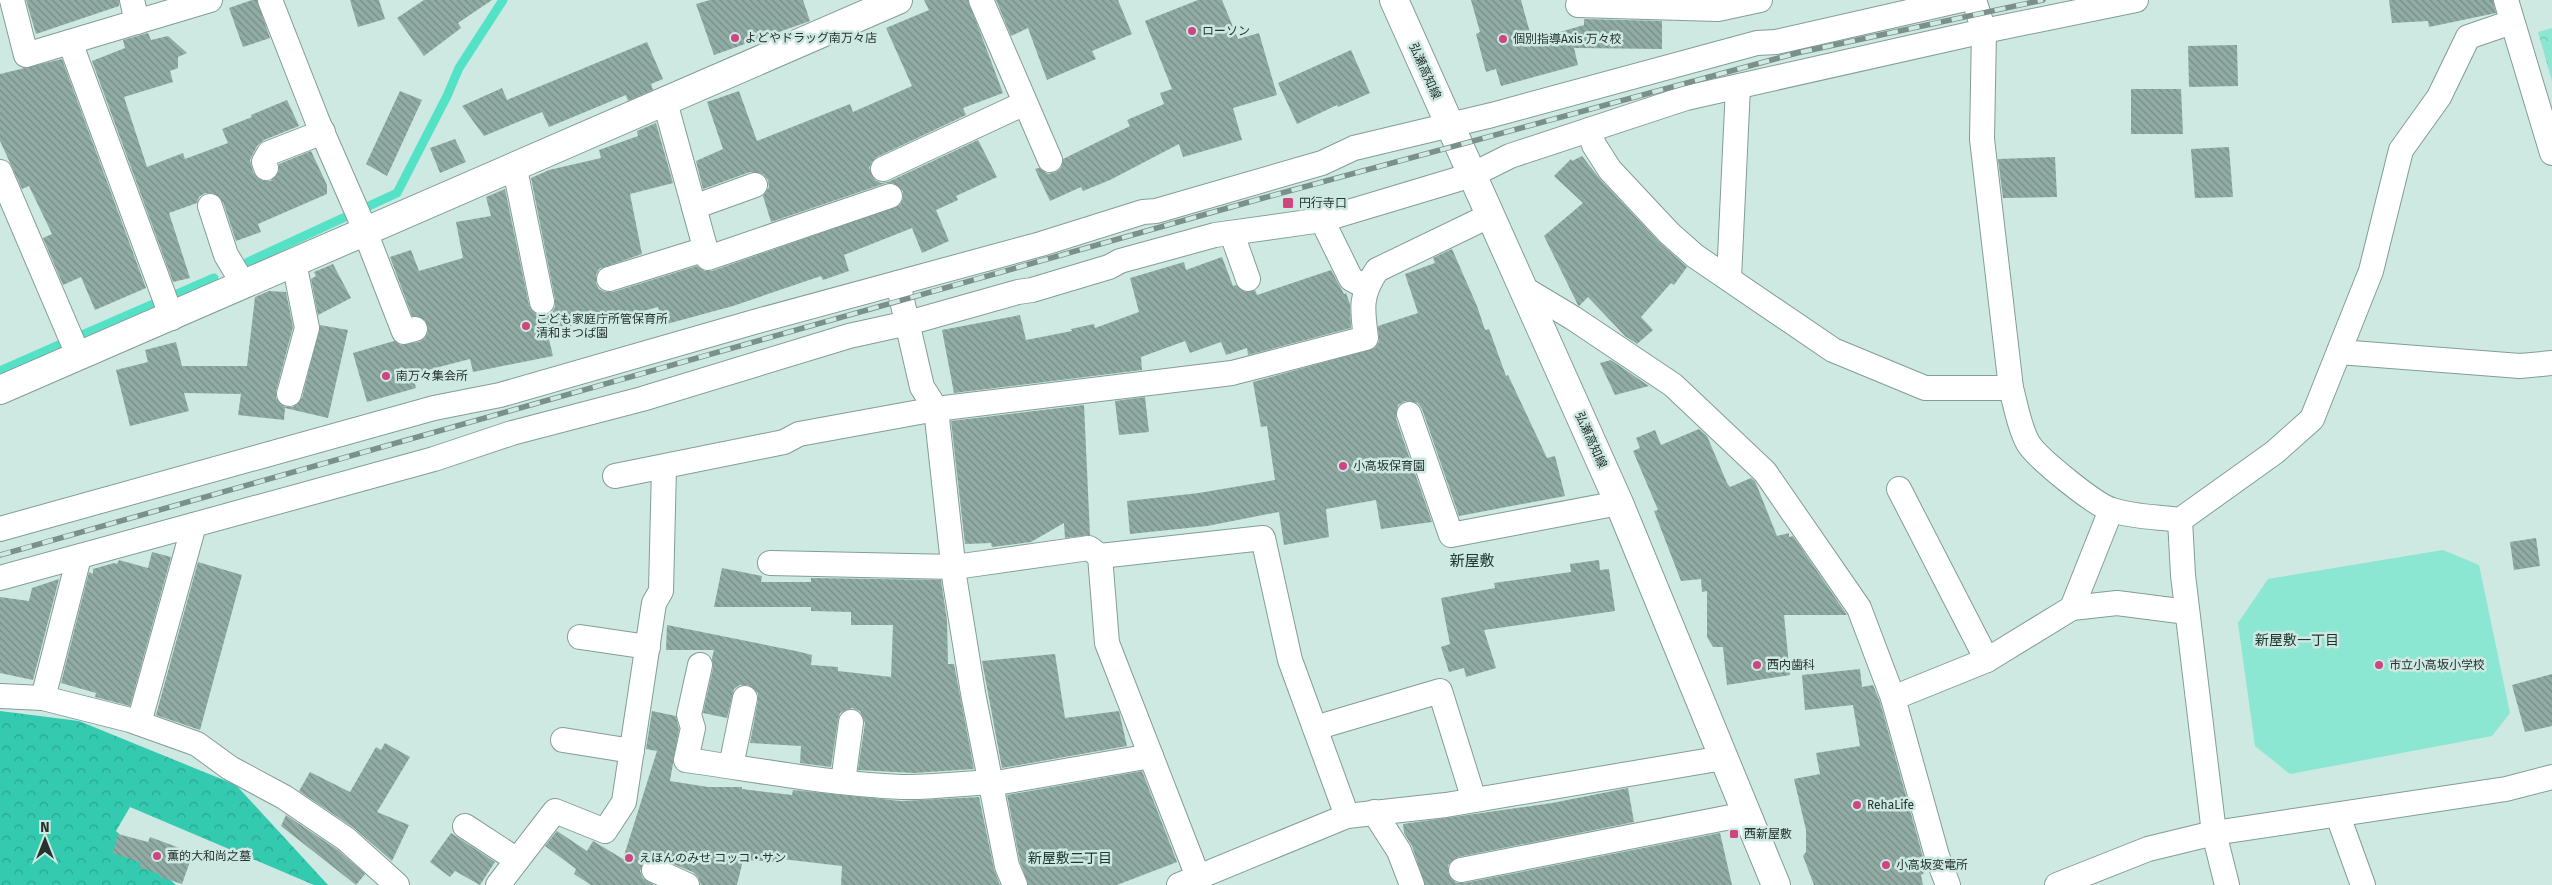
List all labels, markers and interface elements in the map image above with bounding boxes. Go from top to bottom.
place label: ローソン [1202,24,1250,38]
marker: ローソン [1186,25,1198,37]
place label: よどやドラッグ南万々店 [745,31,877,45]
marker: よどやドラッグ南万々店 [729,32,741,44]
place label: 個別指導Axis 万々校 [1513,32,1622,46]
marker: 個別指導Axis 万々校 [1497,33,1509,45]
street label: 弘瀬高知線 [1406,41,1444,101]
marker: 円行寺口 [1281,196,1295,210]
place label: 円行寺口 [1299,196,1347,210]
place label: こども家庭庁所管保育所 清和まつば園 [536,312,668,340]
marker: こども家庭庁所管保育所 清和まつば園 [520,320,532,332]
place label: 南万々集会所 [396,369,468,383]
marker: 南万々集会所 [380,370,392,382]
street label: 弘瀬高知線 [1572,410,1610,470]
place label: 小高坂保育園 [1353,459,1425,473]
marker: 小高坂保育園 [1337,460,1349,472]
district label: 新屋敷 [1449,552,1495,570]
district label: 新屋敷一丁目 [2255,632,2339,649]
place label: 西内歯科 [1767,658,1815,672]
place label: 市立小高坂小学校 [2389,658,2485,672]
marker: 西内歯科 [1751,659,1763,671]
marker: 市立小高坂小学校 [2373,659,2385,671]
place label: RehaLife [1867,798,1914,812]
marker: RehaLife [1851,799,1863,811]
north arrow [20,815,70,865]
text: N [40,819,50,836]
place label: 西新屋敷 [1744,827,1792,841]
marker: 西新屋敷 [1728,828,1740,840]
place label: 薫的大和尚之墓 [167,849,251,863]
marker: 薫的大和尚之墓 [151,850,163,862]
district label: 新屋敷二丁目 [1028,850,1112,867]
place label: えほんのみせ コッコ・サン [639,851,786,865]
marker: えほんのみせ コッコ・サン [623,852,635,864]
place label: 小高坂変電所 [1896,858,1968,872]
marker: 小高坂変電所 [1880,859,1892,871]

